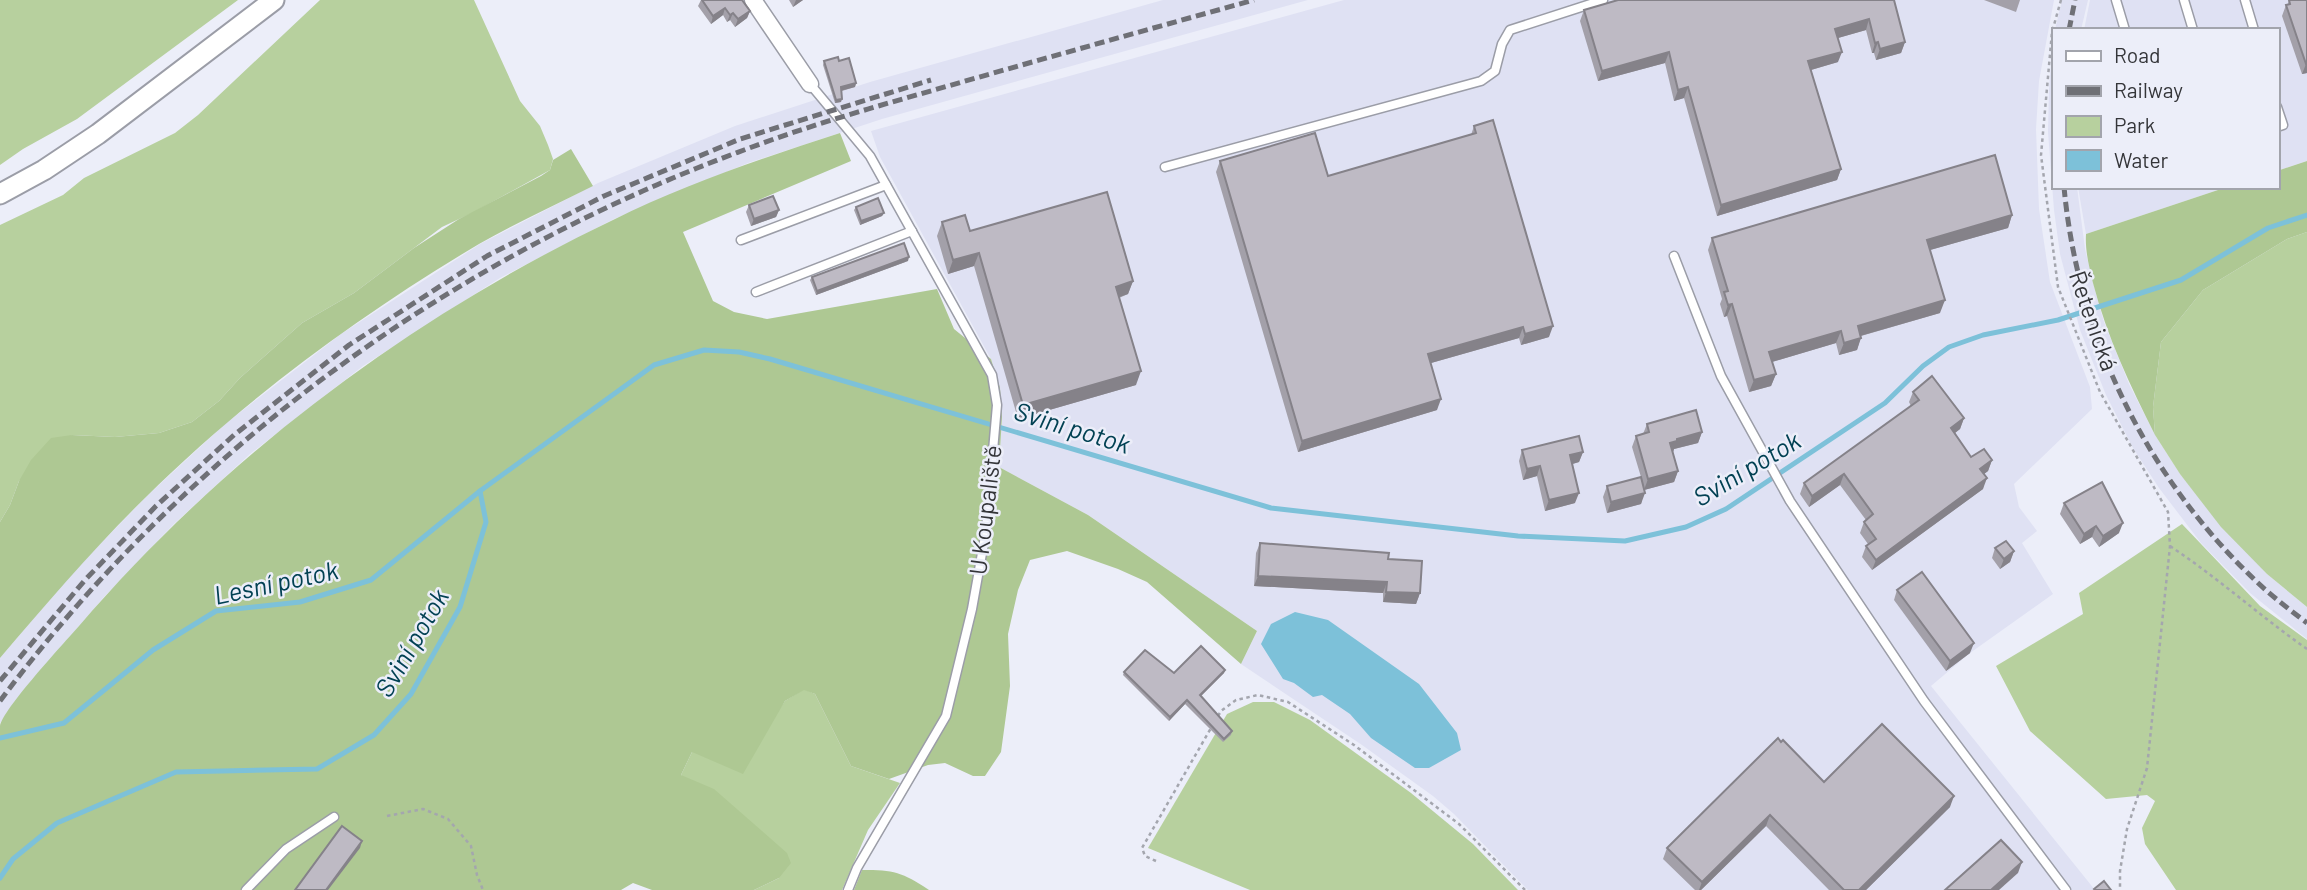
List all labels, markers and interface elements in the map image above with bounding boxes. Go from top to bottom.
legend [2052,28,2279,189]
text: Road [2114,42,2160,67]
text: Railway [2114,77,2183,102]
text: Park [2114,112,2155,137]
text: Water [2114,147,2169,172]
street label: Řetenická [2064,267,2125,374]
water label: Sviní potok [1011,394,1135,459]
water label: Sviní potok [1687,423,1806,512]
street label: U Koupaliště [962,443,1007,576]
water label: Lesní potok [211,553,341,610]
water label: Sviní potok [367,582,454,702]

